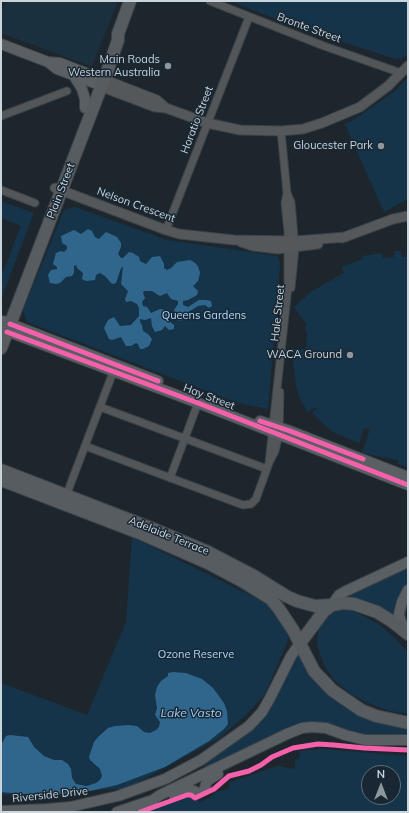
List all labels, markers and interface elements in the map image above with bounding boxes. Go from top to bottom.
street label: Bronte Street [275,10,343,46]
place label: Main Roads Western Australia [68,53,160,79]
marker: Main Roads Western Australia [163,61,173,71]
street label: Horatio Street [178,84,216,156]
place label: Gloucester Park [293,139,373,153]
marker: Gloucester Park [376,141,386,151]
street label: Plain Street [44,161,78,221]
street label: Nelson Crescent [95,185,177,225]
street label: Hale Street [268,284,288,342]
park label: Queens Gardens [162,309,246,323]
place label: WACA Ground [266,348,342,362]
marker: WACA Ground [345,350,355,360]
street label: Hay Street [181,381,237,413]
street label: Adelaide Terrace [127,514,211,558]
park label: Ozone Reserve [158,648,234,662]
water label: Lake Vasto [160,706,222,720]
north arrow [361,765,401,805]
text: N [377,767,385,781]
street label: Riverside Drive [12,784,88,806]

